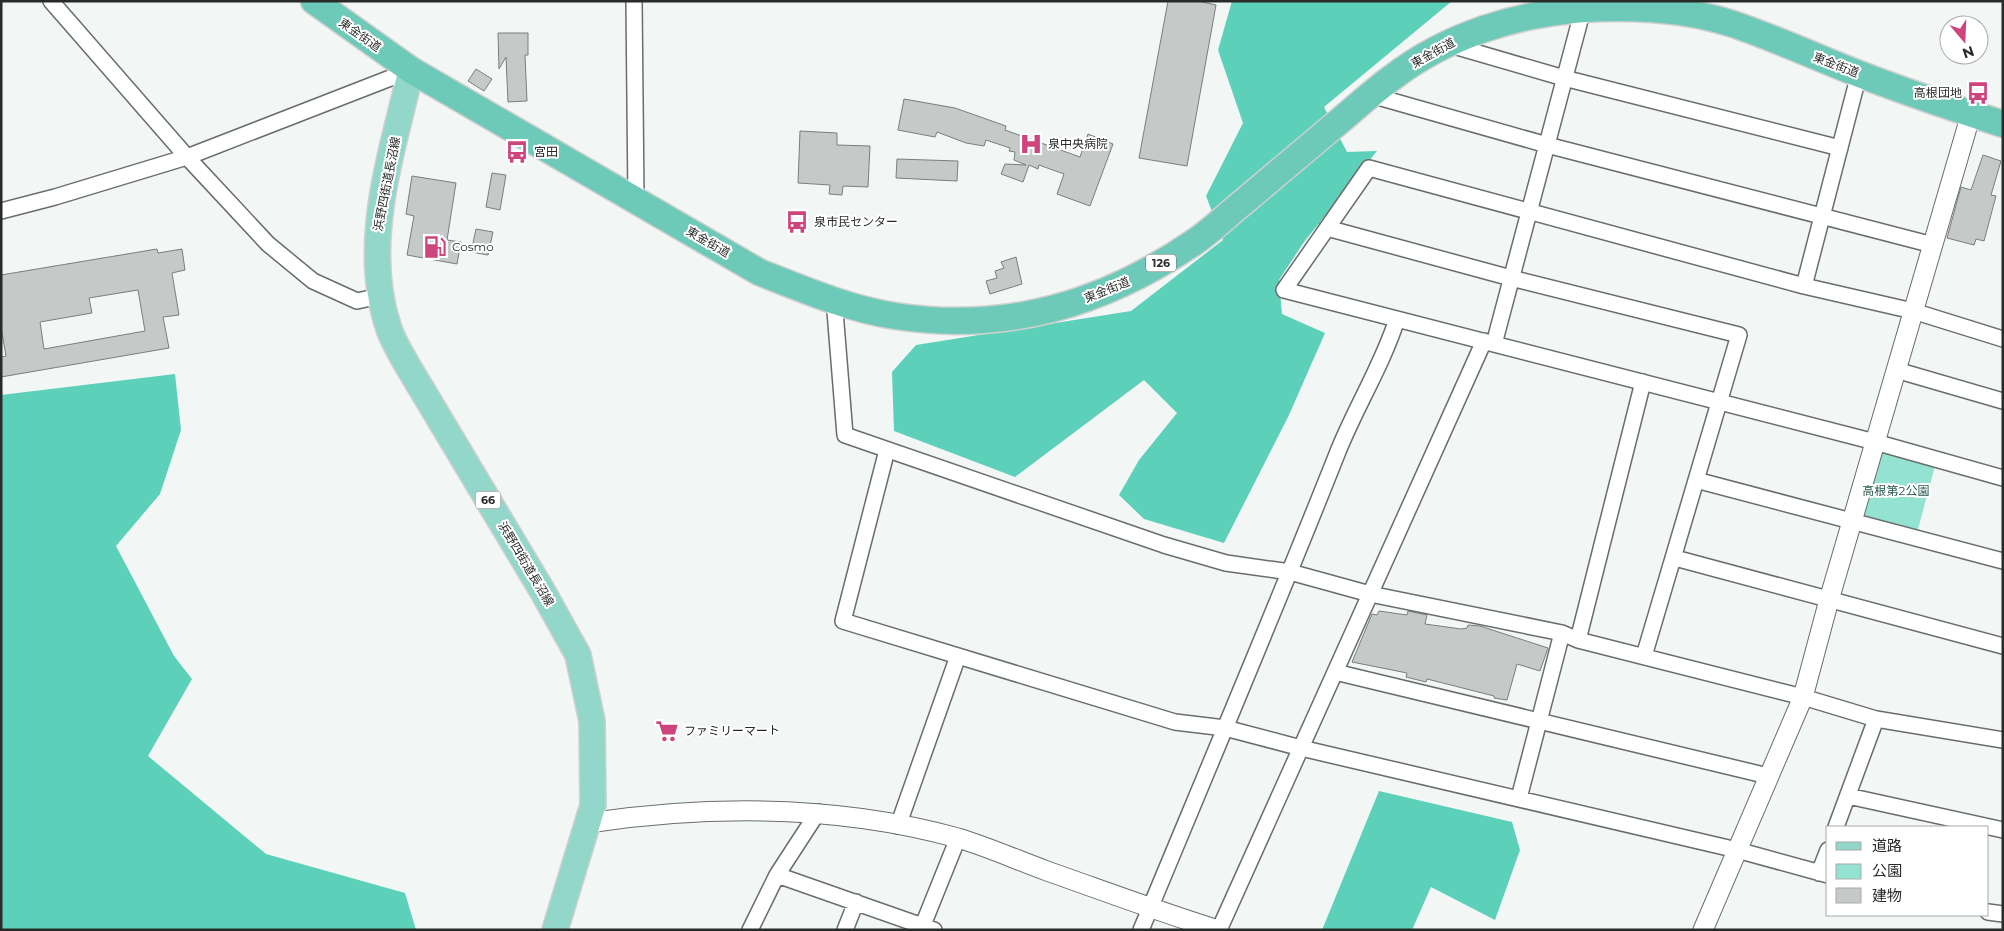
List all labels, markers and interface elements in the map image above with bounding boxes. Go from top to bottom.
street label: 東金街道 [336,15,384,55]
north arrow [1939,15,1989,65]
street label: 東金街道 [1408,34,1457,71]
text: N [1960,42,1977,63]
street label: 東金街道 [1811,49,1861,80]
bus stop icon: 高根団地 [1965,80,1991,106]
place label: 高根団地 [1914,85,1962,100]
hospital icon: 泉中央病院 [1018,131,1044,157]
street label: 浜野四街道長沼線 [370,135,403,232]
place label: 泉中央病院 [1048,136,1108,151]
bus stop icon: 宮田 [504,139,530,165]
place label: 宮田 [534,144,558,159]
bus stop icon: 泉市民センター [784,209,810,235]
place label: 泉市民センター [814,214,898,229]
street label: 東金街道 [684,223,733,260]
fuel station icon: Cosmo [422,234,448,260]
place label: Cosmo [452,239,494,254]
road number: 126 [1146,254,1176,272]
street label: 東金街道 [1082,274,1132,305]
park label: 高根第2公園 [1863,483,1929,498]
road number: 66 [476,492,500,508]
street label: 浜野四街道長沼線 [495,519,558,609]
supermarket icon: ファミリーマート [654,718,680,744]
place label: ファミリーマート [684,723,780,738]
legend [1826,826,1989,916]
text: 道路 [1872,836,1902,855]
text: 公園 [1872,861,1902,880]
text: 建物 [1872,886,1902,905]

